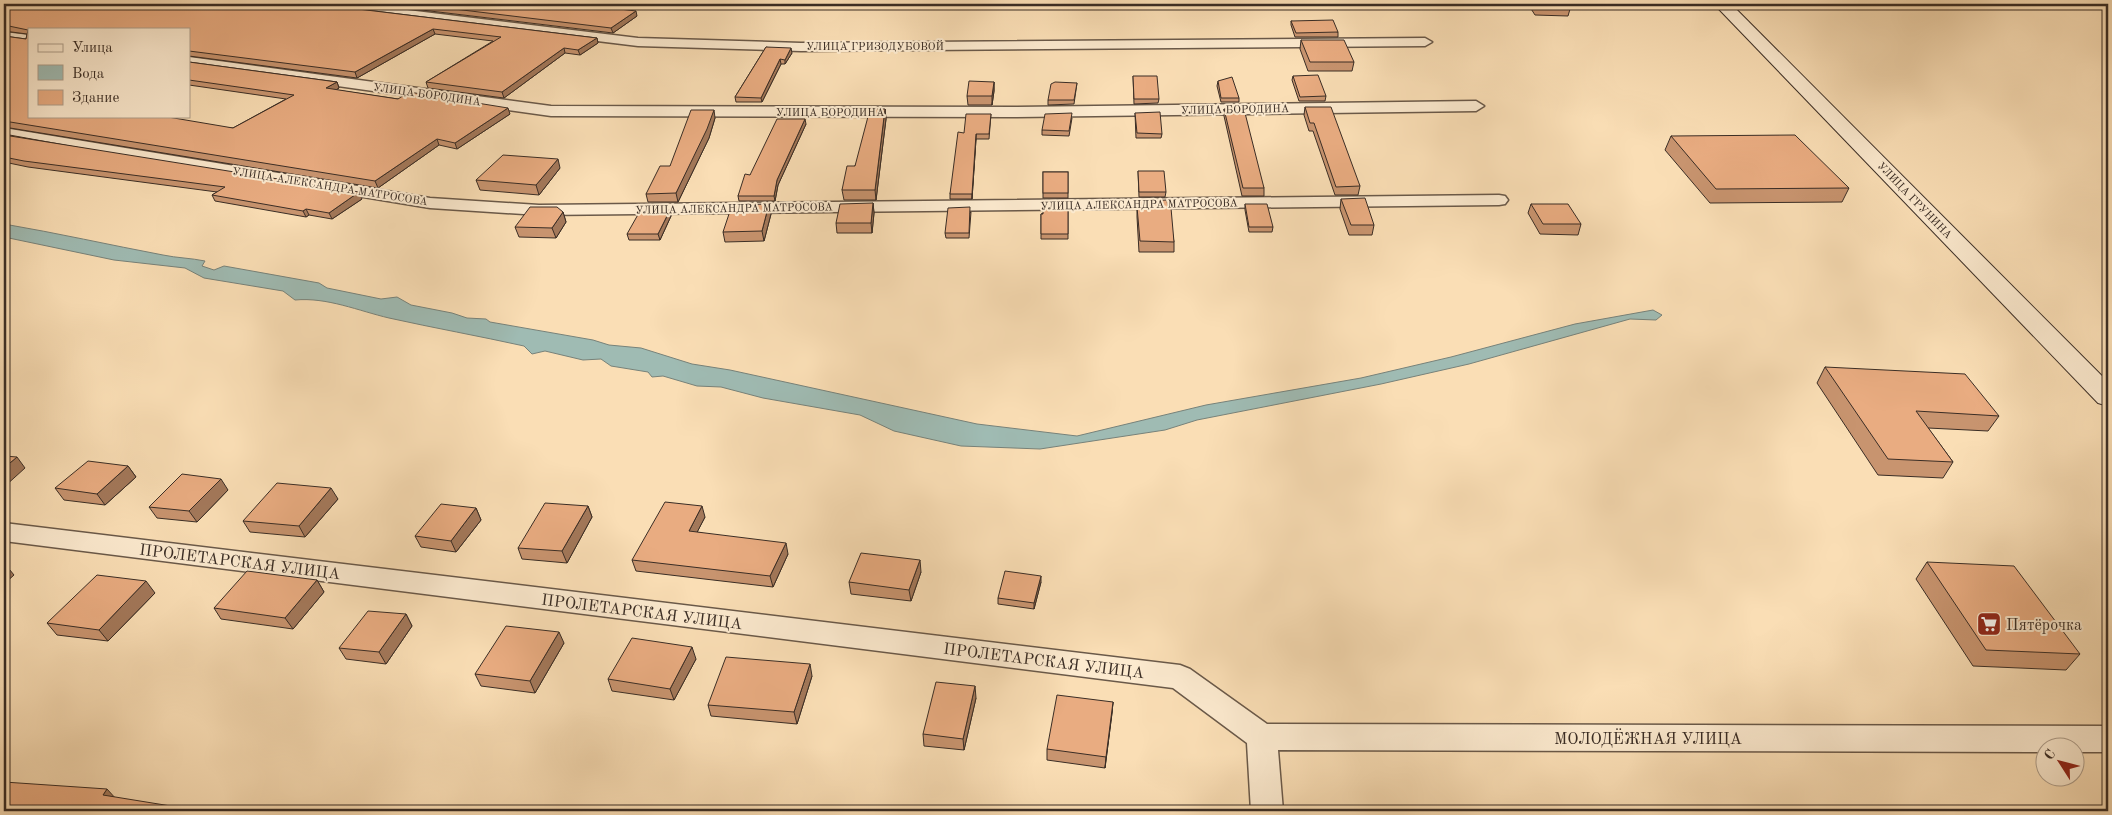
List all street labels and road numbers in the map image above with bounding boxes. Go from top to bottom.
street label: УЛИЦА ГРИЗОДУБОВОЙ [806,40,944,53]
street label: УЛИЦА БОРОДИНА [372,82,482,109]
street label: УЛИЦА БОРОДИНА [1181,104,1290,117]
street label: УЛИЦА БОРОДИНА [776,108,885,119]
street label: УЛИЦА ГРУНИНА [1875,161,1954,242]
street label: УЛИЦА АЛЕКСАНДРА МАТРОСОВА [231,167,429,208]
street label: УЛИЦА АЛЕКСАНДРА МАТРОСОВА [1040,198,1239,213]
street label: УЛИЦА АЛЕКСАНДРА МАТРОСОВА [635,202,834,217]
street label: ПРОЛЕТАРСКАЯ УЛИЦА [138,543,341,583]
street label: ПРОЛЕТАРСКАЯ УЛИЦА [540,593,743,633]
street label: ПРОЛЕТАРСКАЯ УЛИЦА [942,642,1145,682]
street label: МОЛОДЁЖНАЯ УЛИЦА [1554,728,1742,748]

